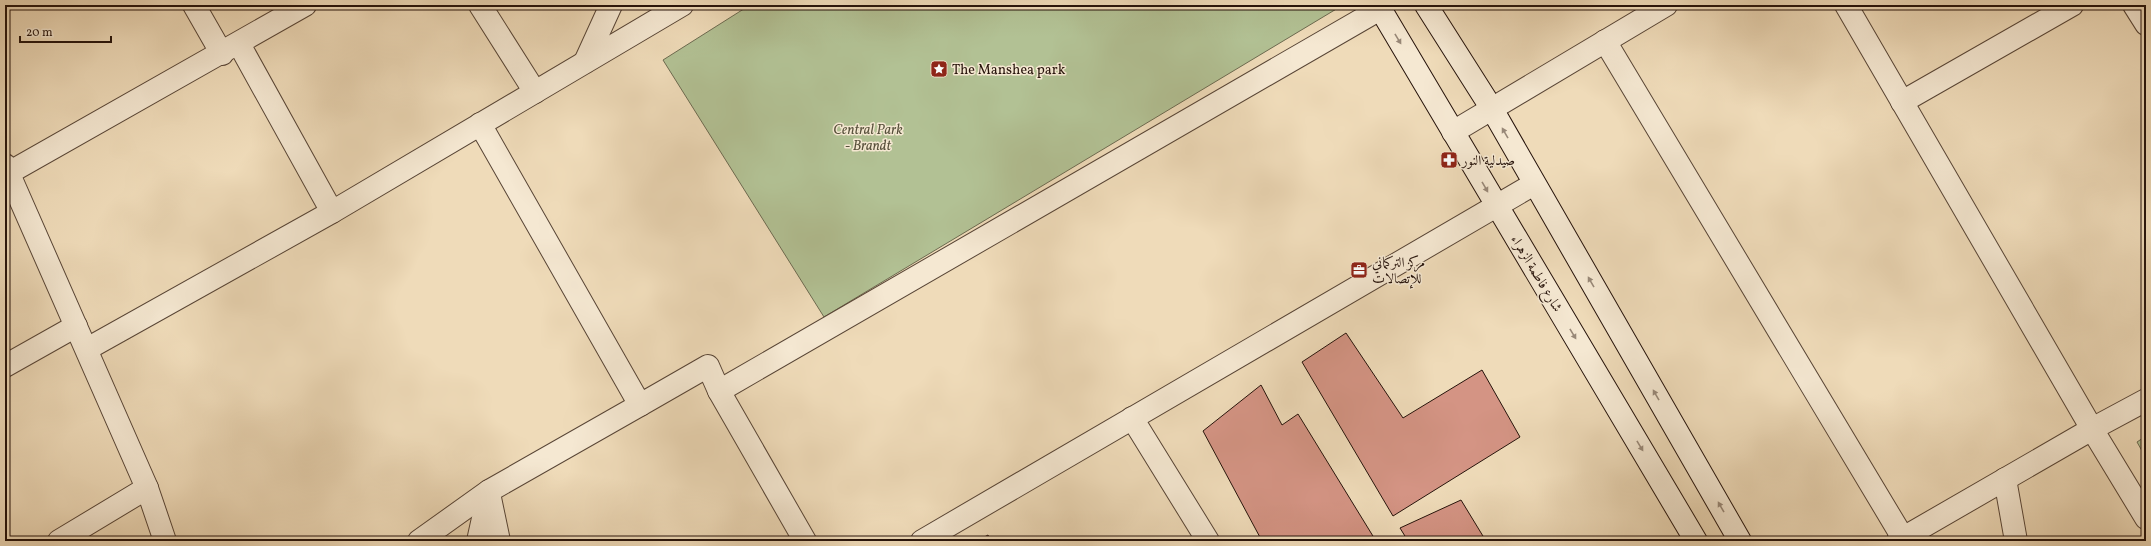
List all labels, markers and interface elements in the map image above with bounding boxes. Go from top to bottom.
scale bar [20,18,111,44]
text: 20 m [26,25,53,41]
one-way arrow [1394,33,1401,45]
place icon: The Manshea park [929,59,949,79]
place label: The Manshea park [952,61,1066,80]
park label: Central Park - Brandt [833,121,903,156]
one-way arrow [1502,127,1509,139]
pharmacy icon: صيدلية النور [1439,150,1459,170]
place label: صيدلية النور [1460,152,1515,171]
one-way arrow [1482,181,1489,193]
street label: شارع فاطمة الزهراء [1504,232,1566,316]
place label: مركز التركماني للإتصالات [1372,254,1425,289]
office icon: مركز التركماني للإتصالات [1349,260,1369,280]
one-way arrow [1587,276,1594,288]
one-way arrow [1570,328,1577,340]
one-way arrow [1652,389,1659,401]
one-way arrow [1636,440,1643,452]
one-way arrow [1717,501,1724,513]

